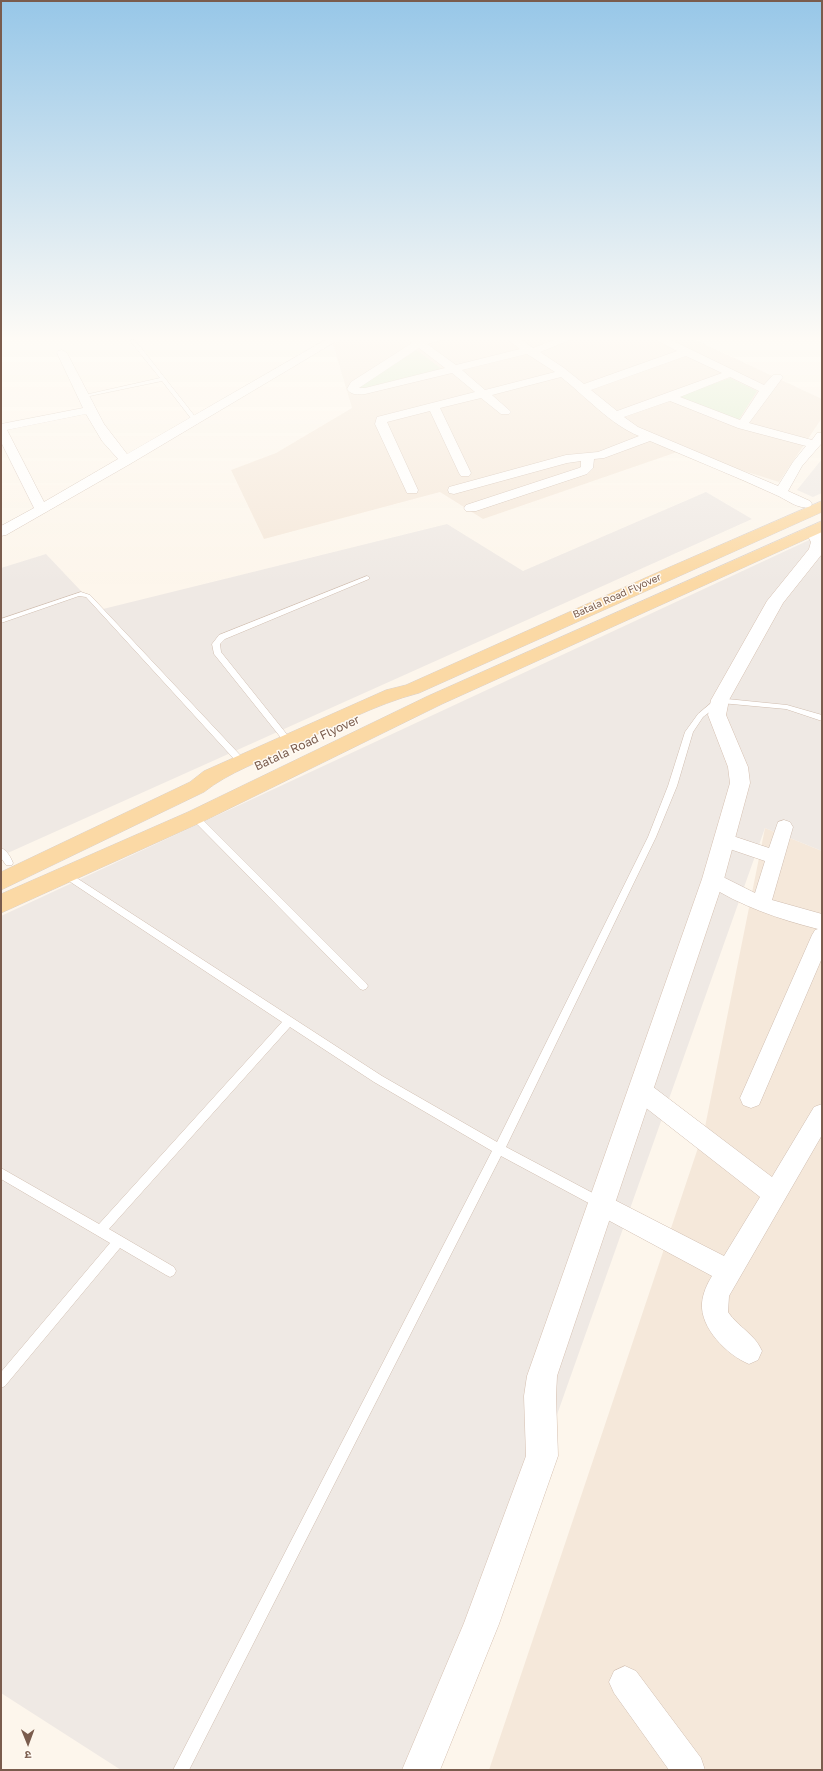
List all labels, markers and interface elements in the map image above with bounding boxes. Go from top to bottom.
street label: Batala Road Flyover [571,571,663,621]
street label: Batala Road Flyover [252,712,362,774]
north arrow [8,1723,48,1763]
text: उ [25,1749,32,1762]

